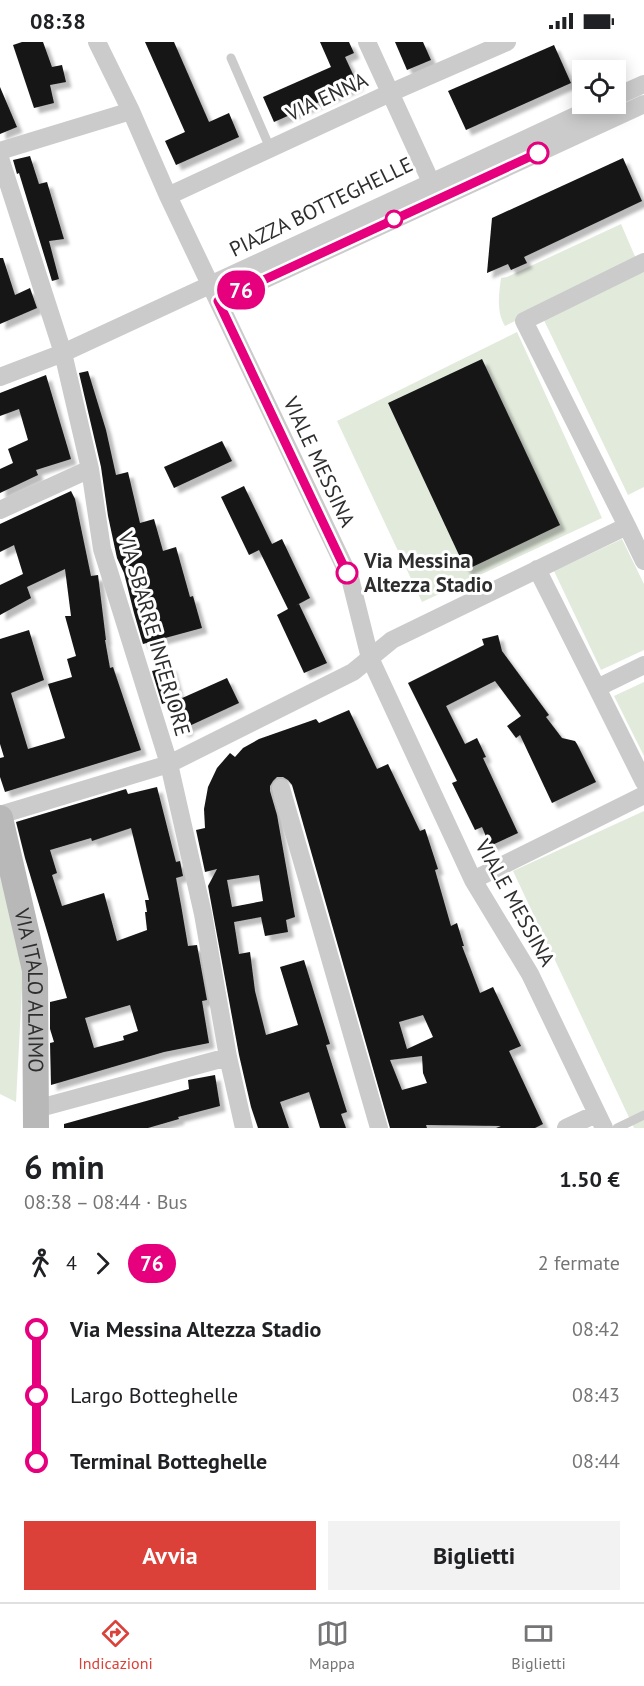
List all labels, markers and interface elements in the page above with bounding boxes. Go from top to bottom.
text: 08:38 [30,7,86,35]
map controls [572,60,626,114]
button: locate [572,60,626,114]
street label: VIA ENNA [281,66,373,128]
unlabelled marker [527,142,549,164]
street label: PIAZZA BOTTEGHELLE [225,150,417,263]
unlabelled marker [385,210,403,228]
line badge: 76 [214,270,268,310]
text: 76 [229,277,253,304]
street label: VIALE MESSINA [277,391,362,532]
street label: VIA SBARRE INFERIORE [112,527,197,739]
place label: Via Messina Altezza Stadio [363,547,493,598]
marker: Via Messina Altezza Stadio [336,562,358,584]
street label: VIALE MESSINA [469,834,562,971]
street label: VIA ITALO ALAIMO [8,905,50,1073]
text: 6 min [24,1145,105,1188]
text: 1.50 € [559,1165,620,1193]
text: 08:38 – 08:44 · Bus [24,1189,188,1215]
icon: walk [24,1247,57,1280]
icon: forward [86,1247,119,1280]
text: 4 [66,1250,77,1276]
text: 76 [140,1250,164,1277]
text: 2 fermate [538,1250,620,1276]
text: Via Messina Altezza Stadio [70,1315,321,1343]
text: 08:42 [572,1316,620,1342]
text: Largo Botteghelle [70,1381,238,1409]
text: 08:43 [572,1382,620,1408]
text: Terminal Botteghelle [70,1447,267,1475]
text: 08:44 [572,1448,620,1474]
button: Avvia [24,1521,316,1590]
button: Biglietti [328,1521,620,1590]
tab: Indicazioni [78,1617,153,1673]
tab: Mappa [309,1617,355,1673]
tab: Biglietti [511,1617,566,1673]

